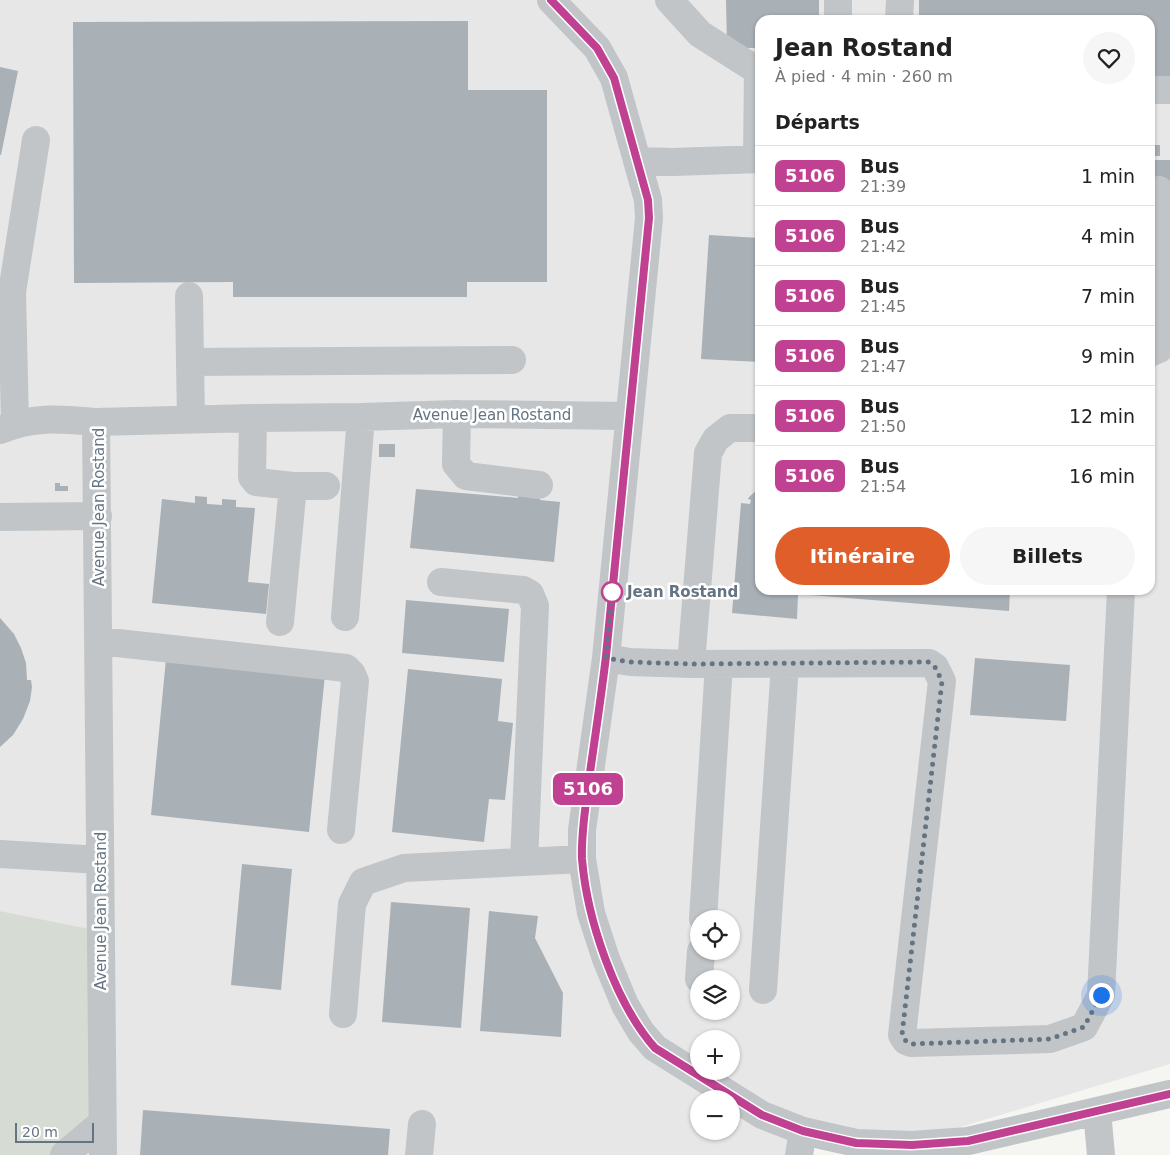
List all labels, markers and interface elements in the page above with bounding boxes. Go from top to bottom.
button: heart [1083,32,1135,84]
text: Jean Rostand [775,34,953,62]
text: À pied · 4 min · 260 m [775,67,953,86]
text: Départs [775,111,860,133]
text: Bus [860,155,899,177]
text: 5106 [785,165,835,186]
text: 1 min [1081,165,1135,187]
text: 21:39 [860,177,906,196]
text: Bus [860,215,899,237]
text: 5106 [785,225,835,246]
text: 4 min [1081,225,1135,247]
text: 21:42 [860,237,906,256]
text: Bus [860,275,899,297]
text: 5106 [785,285,835,306]
text: 7 min [1081,285,1135,307]
text: 21:45 [860,297,906,316]
text: Bus [860,335,899,357]
text: 5106 [785,345,835,366]
text: 9 min [1081,345,1135,367]
text: 21:47 [860,357,906,376]
text: Bus [860,395,899,417]
text: 5106 [785,405,835,426]
text: 12 min [1069,405,1135,427]
street label: Avenue Jean Rostand [413,406,571,424]
text: 21:50 [860,417,906,436]
street label: Avenue Jean Rostand [90,428,108,586]
text: Bus [860,455,899,477]
text: 5106 [785,465,835,486]
text: 16 min [1069,465,1135,487]
text: 21:54 [860,477,906,496]
button: Itinéraire [775,527,950,585]
button: Billets [960,527,1135,585]
marker: Jean Rostand [601,581,623,603]
place label: Jean Rostand [626,583,738,601]
line badge: 5106 [553,773,623,805]
text: 5106 [563,778,613,799]
street label: Avenue Jean Rostand [92,832,110,990]
map controls [690,910,740,1140]
button: locate [690,910,740,960]
button: layers [690,970,740,1020]
your location [1089,983,1114,1008]
button: + [690,1030,740,1080]
button: − [690,1090,740,1140]
scale bar [15,1120,94,1143]
text: 20 m [22,1124,58,1140]

